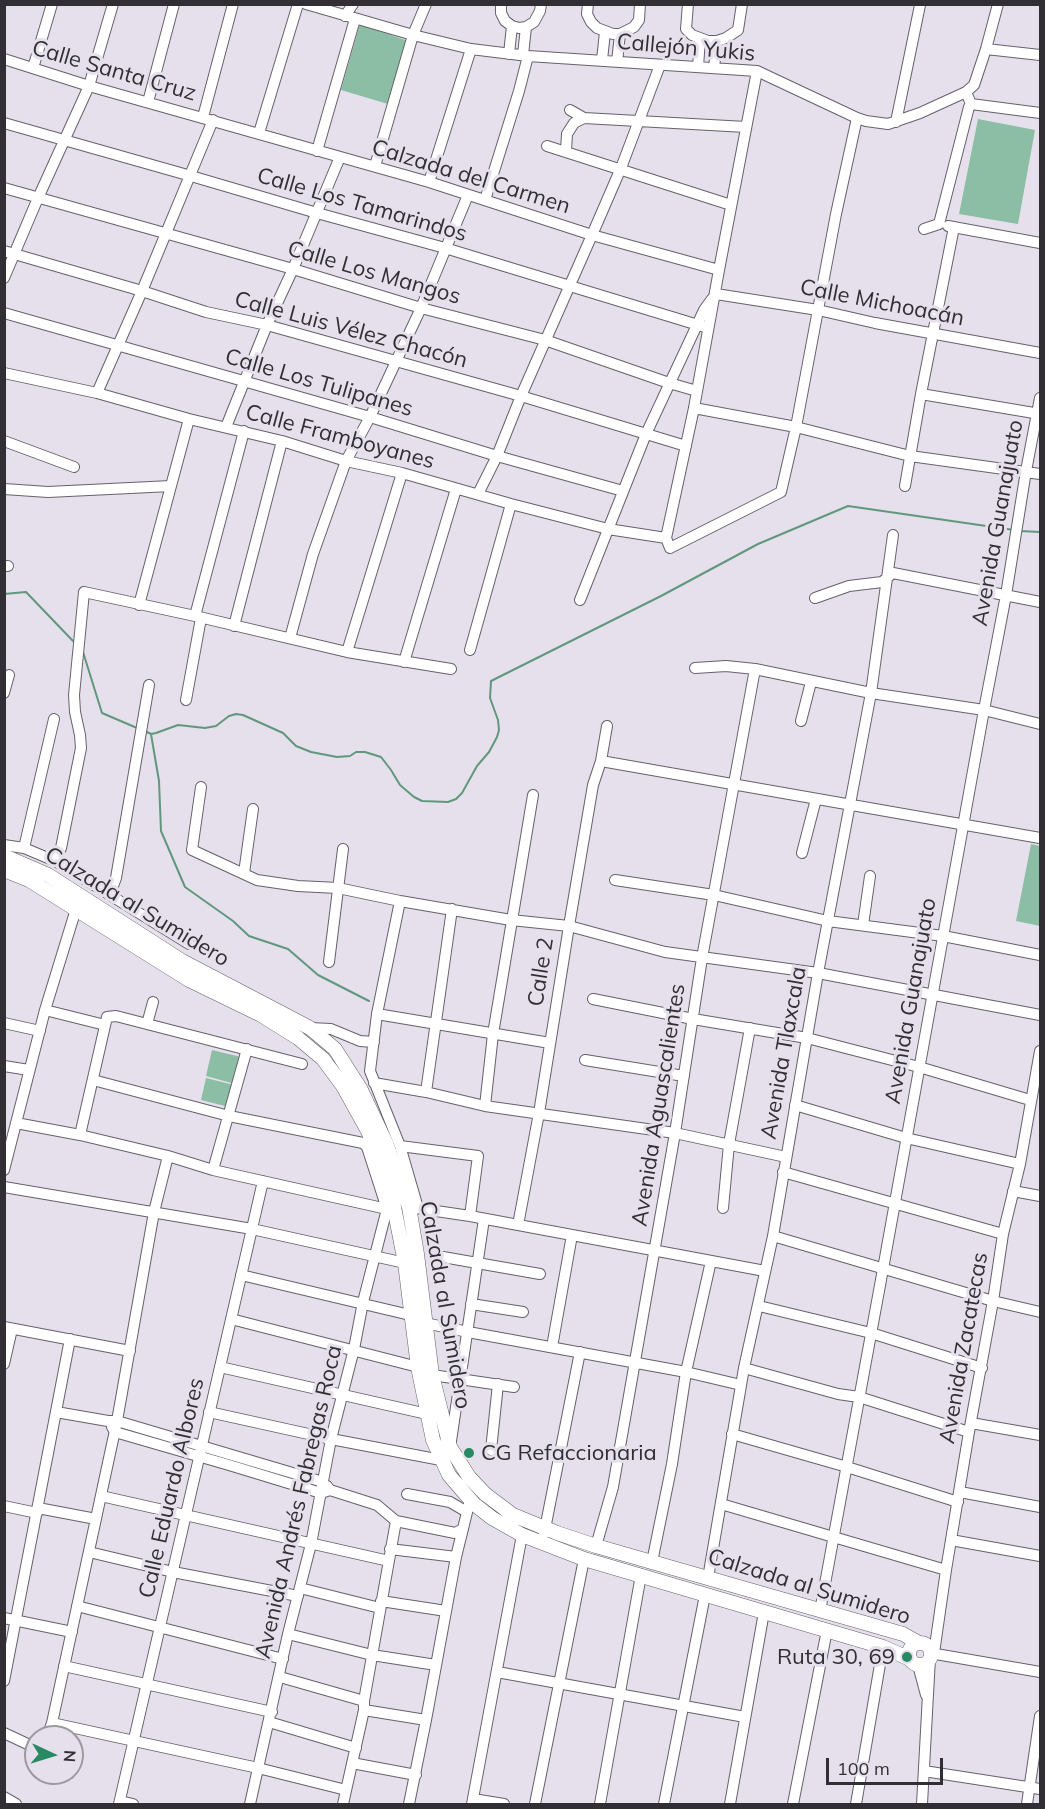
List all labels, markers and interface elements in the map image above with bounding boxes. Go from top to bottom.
street label: Callejón Yukis [616,29,756,67]
street label: Calle Santa Cruz [29,35,199,107]
street label: Calzada del Carmen [369,134,573,220]
street label: Calle Los Tamarindos [254,162,470,248]
street label: Calle Los Mangos [284,236,464,310]
street label: Calle Michoacán [798,274,966,332]
street label: Calle Luis Vélez Chacón [232,286,470,374]
street label: Calle Los Tulipanes [222,344,416,422]
street label: Calle Framboyanes [243,399,437,475]
street label: Avenida Guanajuato [967,418,1029,628]
street label: Calzada al Sumidero [40,841,234,973]
street label: Avenida Guanajuato [880,896,942,1106]
street label: Calle 2 [523,936,559,1008]
street label: Avenida Tlaxcala [756,965,812,1141]
street label: Avenida Aguascalientes [627,982,691,1228]
street label: Calzada al Sumidero [414,1199,476,1411]
street label: Avenida Zacatecas [934,1250,994,1446]
street label: Avenida Andrés Fabregas Roca [250,1343,348,1661]
street label: Calle Eduardo Albores [134,1375,210,1601]
place label: CG Refaccionaria [481,1440,657,1466]
marker: CG Refaccionaria [462,1446,476,1460]
street label: Calzada al Sumidero [705,1544,913,1630]
place label: Ruta 30, 69 [777,1644,895,1670]
marker: Ruta 30, 69 [900,1650,914,1664]
north arrow [24,1725,84,1785]
scale bar [829,1746,946,1784]
text: N [60,1749,80,1763]
text: 100 m [837,1757,890,1780]

